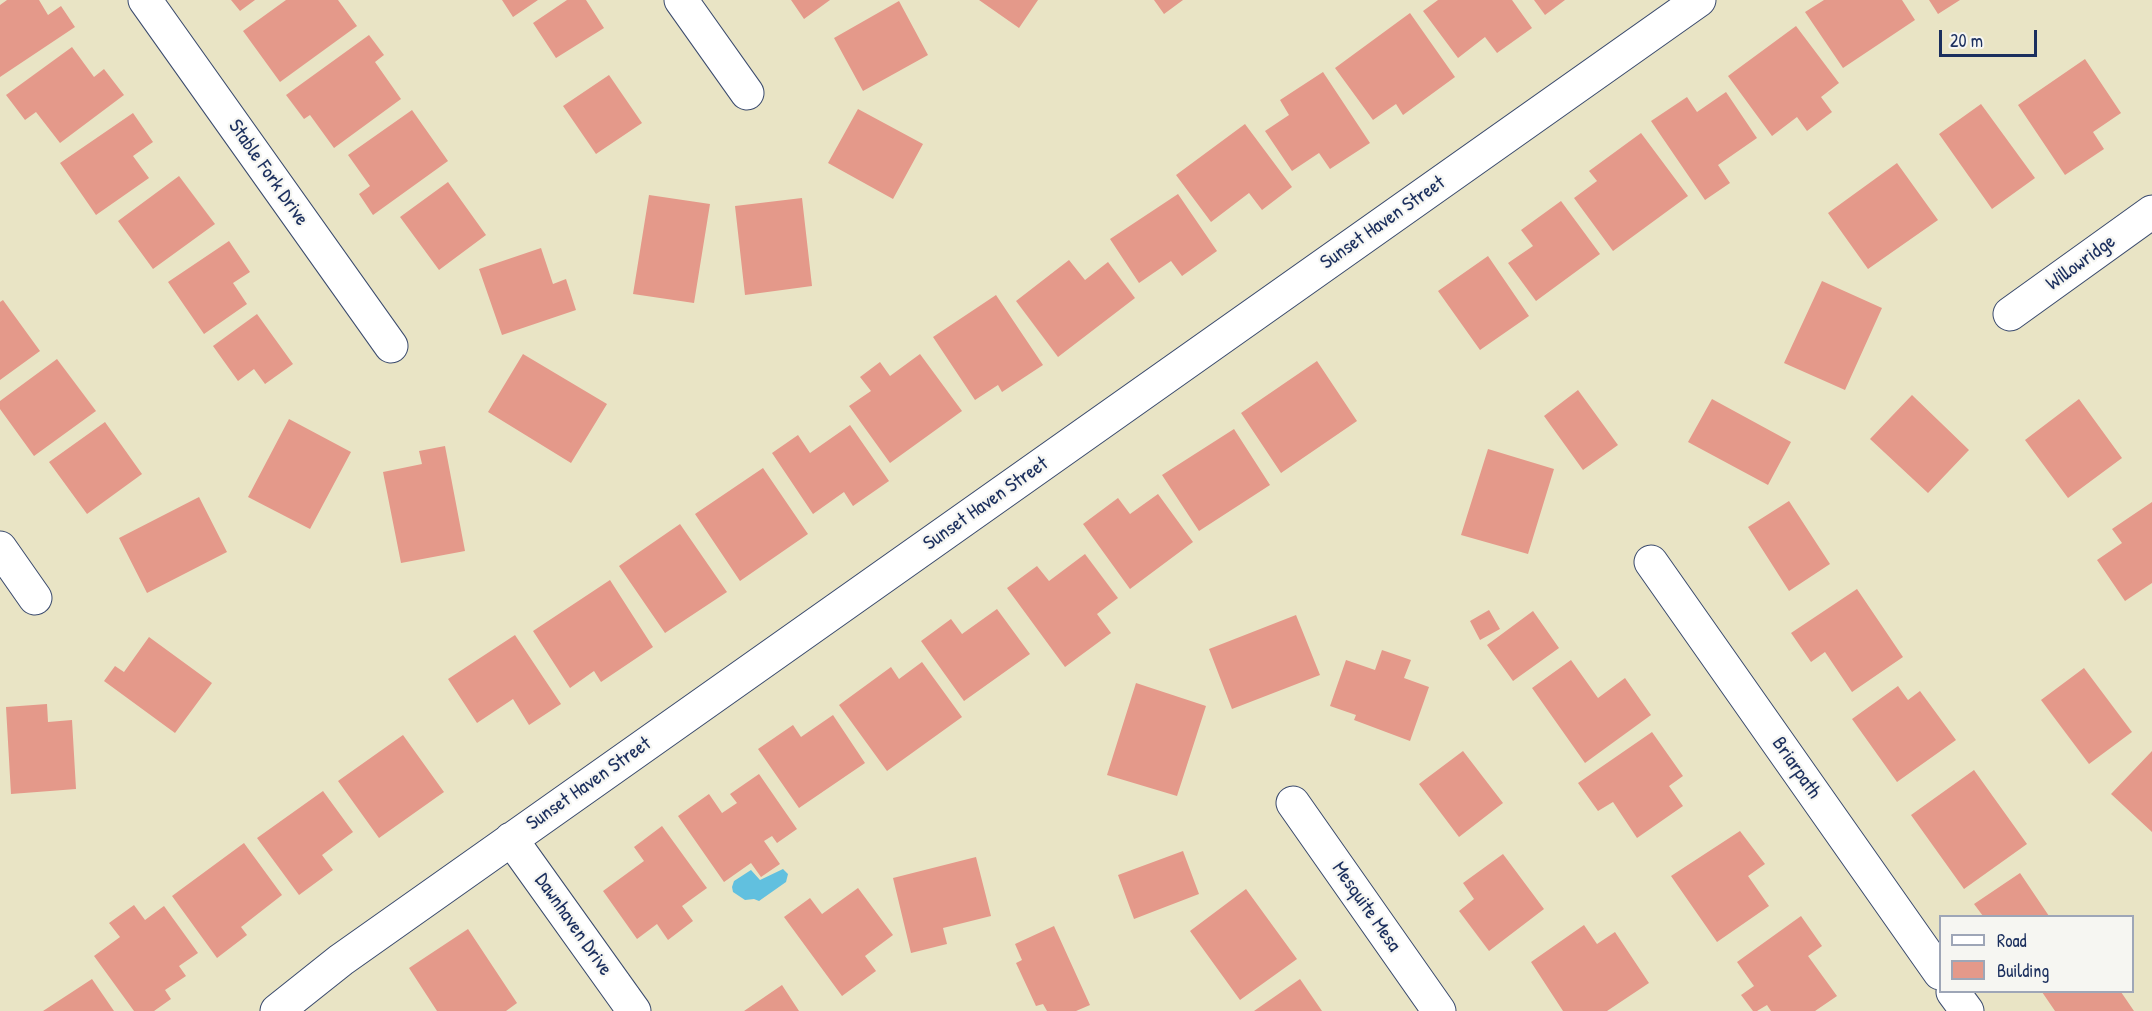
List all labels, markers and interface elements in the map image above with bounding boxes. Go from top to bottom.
scale bar [1942,18,2040,56]
text: 20 m [1950,28,1983,53]
street label: Stable Fork Drive [223,115,313,231]
street label: Sunset Haven Street [1316,171,1450,275]
street label: Willowridge [2042,230,2120,296]
street label: Sunset Haven Street [919,452,1053,556]
street label: Sunset Haven Street [522,732,656,836]
street label: Briarpath [1766,733,1826,803]
street label: Mesquite Mesa [1326,857,1406,957]
street label: Dawnhaven Drive [529,869,617,981]
legend [1939,915,2134,993]
text: Road [1997,928,2027,953]
text: Building [1997,958,2049,983]

